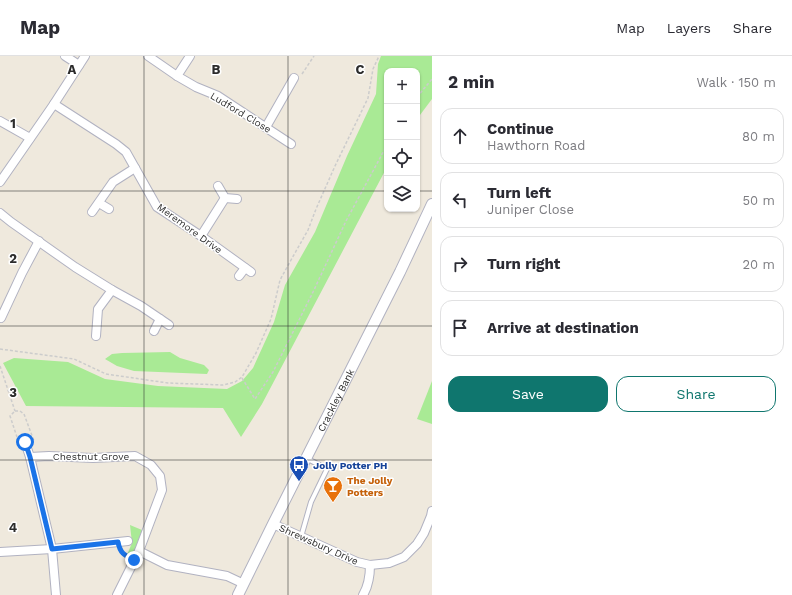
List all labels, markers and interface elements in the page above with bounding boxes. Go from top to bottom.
text: Map [20,16,60,39]
text: Map [616,20,645,36]
text: Layers [667,20,711,36]
text: Share [733,20,772,36]
text: A [68,62,77,77]
text: B [212,62,221,77]
text: C [356,62,365,77]
map controls [384,68,420,212]
button: + [384,68,420,104]
text: 2 min [448,72,494,92]
text: Walk · 150 m [697,75,776,90]
street label: Ludford Close [208,90,273,135]
button: − [384,104,420,140]
text: 1 [10,116,16,131]
text: Continue [487,120,554,138]
icon: ahead [449,125,471,147]
text: 80 m [742,129,775,144]
text: Hawthorn Road [487,138,585,153]
button: locate [384,140,420,176]
button: layers [384,176,420,212]
text: Turn left [487,184,551,202]
icon: left [449,189,471,211]
text: 50 m [743,193,775,208]
street label: Meremore Drive [155,201,224,256]
text: Juniper Close [487,202,574,217]
text: 2 [9,251,17,266]
icon: right [449,253,471,275]
text: Turn right [487,255,560,273]
text: 20 m [743,257,775,272]
icon: arrive [449,317,471,339]
text: Arrive at destination [487,319,639,337]
street label: Crackley Bank [316,367,356,433]
button: Save [448,376,608,412]
button: Share [616,376,776,412]
text: 3 [9,385,17,400]
route start [16,433,34,451]
street label: Chestnut Grove [53,451,129,462]
bus stop icon: Jolly Potter PH [288,454,310,482]
place label: Jolly Potter PH [313,460,388,471]
bar icon: The Jolly Potters [322,475,344,503]
place label: The Jolly Potters [347,475,393,498]
text: 4 [9,520,18,535]
street label: Shrewsbury Drive [278,522,360,567]
route end [125,551,143,569]

